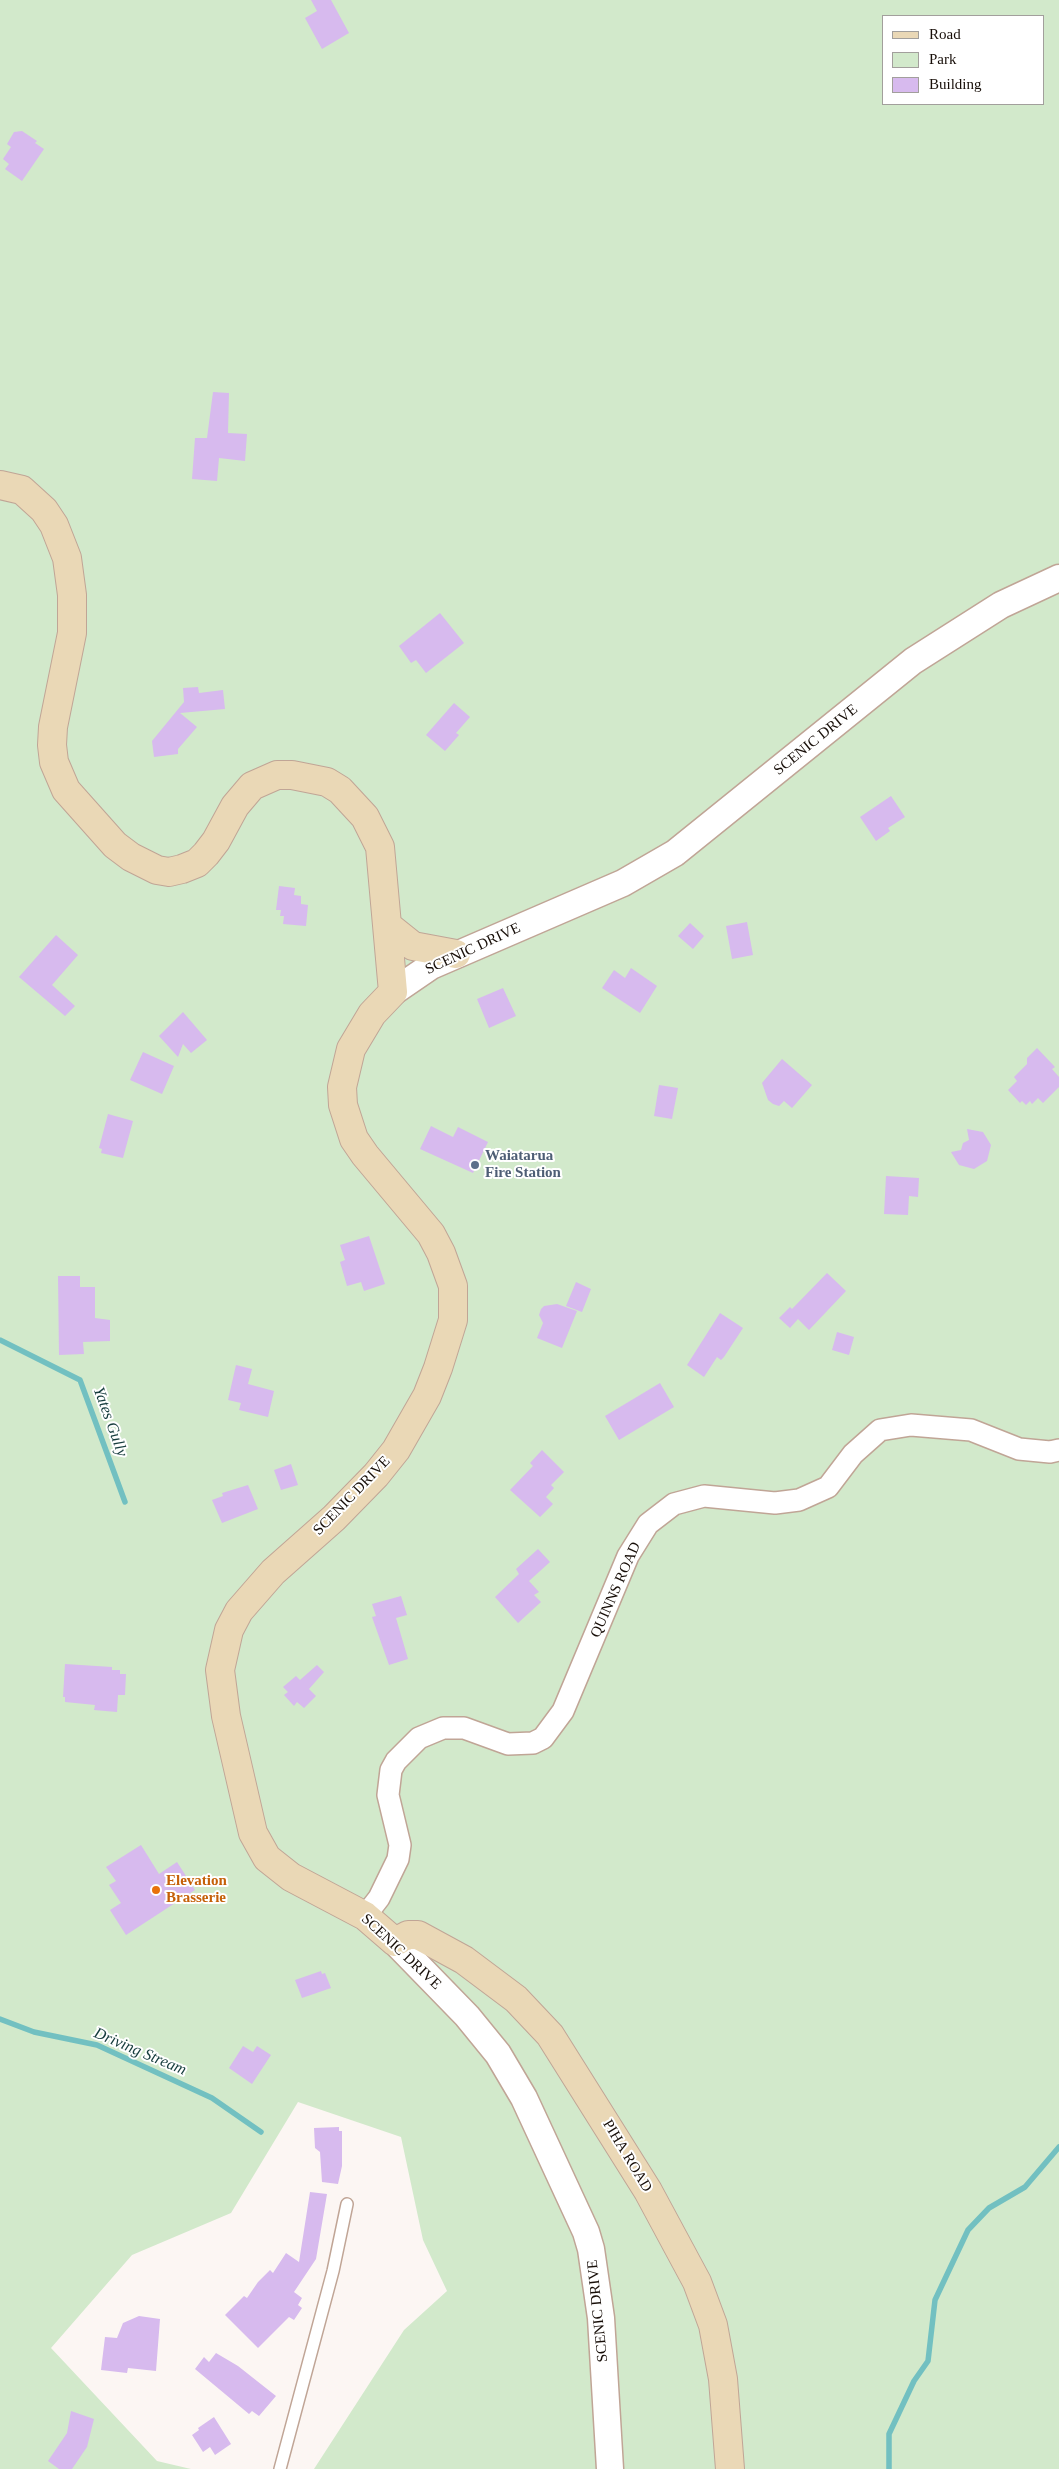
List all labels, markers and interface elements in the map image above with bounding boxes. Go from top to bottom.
legend [882,15,1044,105]
text: Road [929,26,961,42]
text: Park [929,51,957,67]
text: Building [929,76,982,92]
street label: SCENIC DRIVE [770,701,862,779]
street label: SCENIC DRIVE [423,919,523,979]
place label: Waiatarua Fire Station [485,1147,561,1182]
marker: Waiatarua Fire Station [469,1159,481,1171]
water label: Yates Gully [89,1385,131,1459]
street label: SCENIC DRIVE [310,1453,394,1539]
street label: QUINNS ROAD [587,1539,645,1641]
place label: Elevation Brasserie [166,1872,227,1907]
marker: Elevation Brasserie [150,1884,162,1896]
street label: SCENIC DRIVE [357,1910,445,1994]
water label: Driving Stream [91,2024,189,2080]
street label: PIHA ROAD [598,2117,656,2195]
street label: SCENIC DRIVE [584,2259,612,2363]

